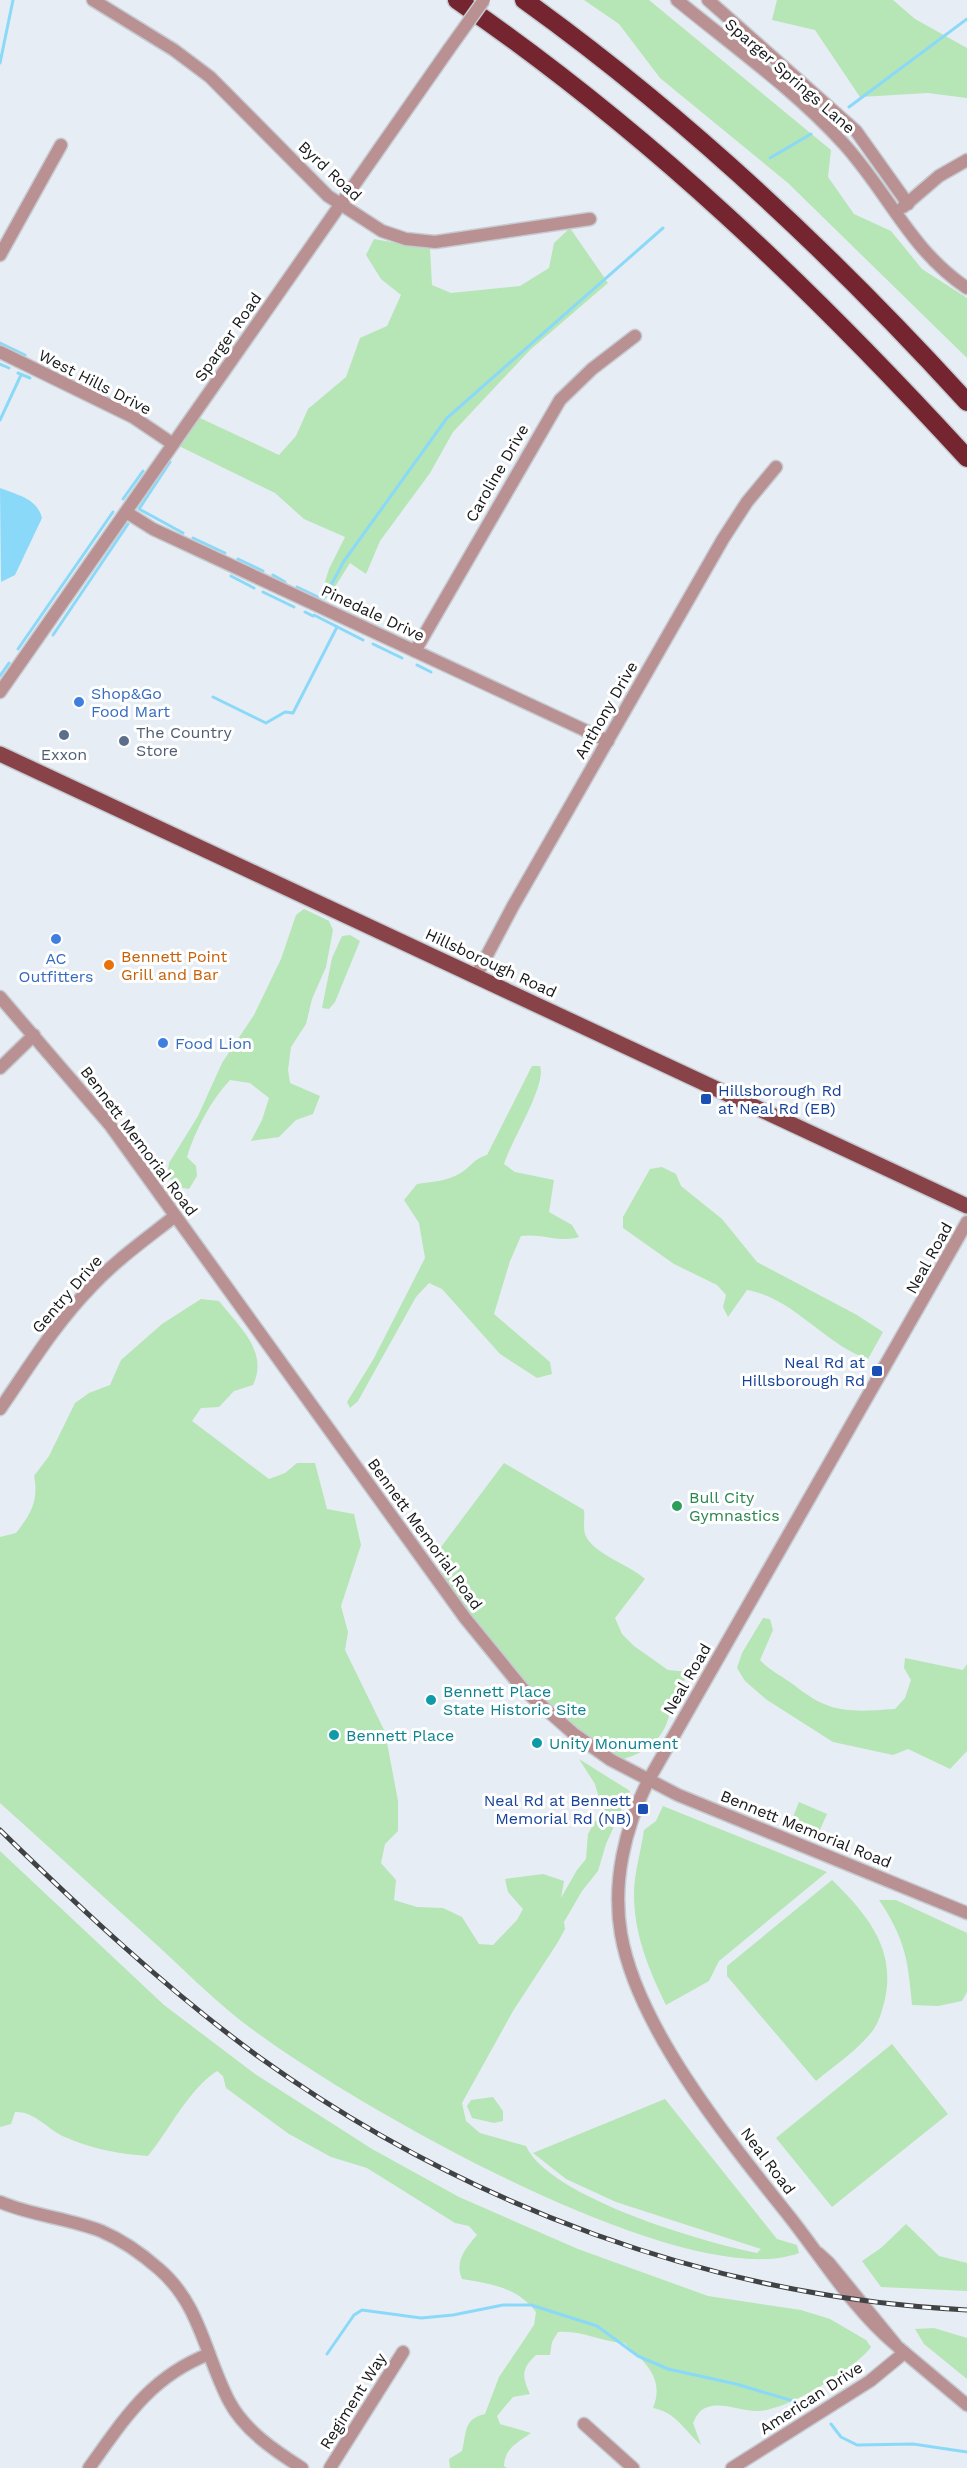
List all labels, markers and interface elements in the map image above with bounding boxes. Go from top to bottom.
street label: Sparger Springs Lane [721,14,859,138]
street label: Byrd Road [294,137,366,205]
street label: Sparger Road [190,289,266,385]
street label: West Hills Drive [35,345,155,419]
street label: Caroline Drive [461,421,533,525]
street label: Pinedale Drive [318,581,428,645]
street label: Anthony Drive [570,658,642,762]
place label: Shop&Go Food Mart [91,684,170,721]
marker: Shop&Go Food Mart [72,695,86,709]
place label: The Country Store [136,723,232,760]
marker: Exxon [57,728,71,742]
marker: The Country Store [117,734,131,748]
place label: Exxon [41,745,87,764]
street label: Hillsborough Road [422,924,560,1002]
marker: AC Outfitters [49,932,63,946]
place label: Bennett Point Grill and Bar [121,947,228,984]
place label: AC Outfitters [18,949,94,986]
marker: Bennett Point Grill and Bar [102,958,116,972]
place label: Food Lion [175,1034,252,1053]
marker: Food Lion [156,1036,170,1050]
street label: Bennett Memorial Road [76,1062,202,1220]
place label: Hillsborough Rd at Neal Rd (EB) [718,1081,842,1118]
marker: Hillsborough Rd at Neal Rd (EB) [699,1092,713,1106]
street label: Neal Road [902,1219,956,1297]
street label: Gentry Drive [28,1251,106,1337]
place label: Neal Rd at Hillsborough Rd [741,1353,865,1390]
marker: Neal Rd at Hillsborough Rd [870,1364,884,1378]
street label: Bennett Memorial Road [364,1455,486,1613]
place label: Bull City Gymnastics [689,1488,780,1525]
marker: Bull City Gymnastics [670,1499,684,1513]
street label: Neal Road [659,1640,715,1718]
place label: Bennett Place State Historic Site [443,1682,586,1719]
marker: Bennett Place State Historic Site [424,1693,438,1707]
place label: Bennett Place [346,1726,454,1745]
marker: Bennett Place [327,1728,341,1742]
place label: Unity Monument [549,1734,679,1753]
marker: Unity Monument [530,1736,544,1750]
street label: Bennett Memorial Road [718,1786,894,1872]
place label: Neal Rd at Bennett Memorial Rd (NB) [484,1791,631,1828]
marker: Neal Rd at Bennett Memorial Rd (NB) [636,1802,650,1816]
street label: Neal Road [737,2124,799,2198]
street label: Regiment Way [316,2349,391,2453]
street label: American Drive [756,2358,866,2438]

